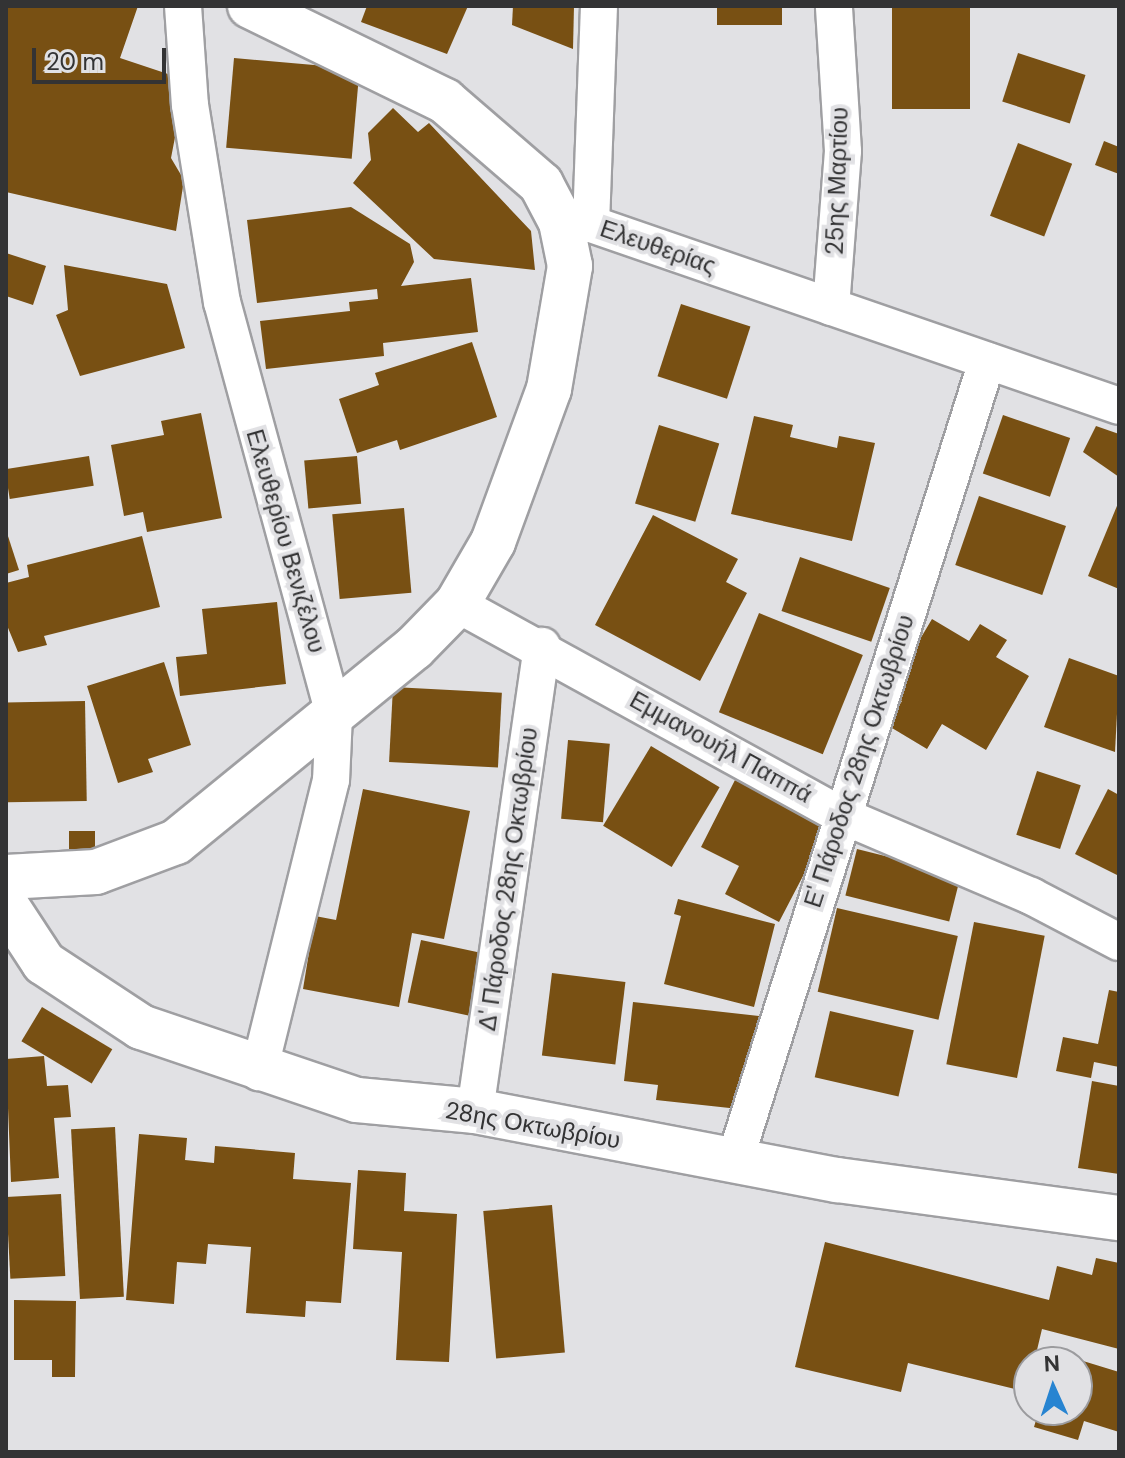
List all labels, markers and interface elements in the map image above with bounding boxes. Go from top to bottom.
scale bar [36,32,170,82]
text: 20 m [46,46,104,77]
street label: 25ης Μαρτίου [820,106,854,256]
street label: Ελευθερίας [596,214,720,280]
street label: Ελευθερίου Βενιζέλου [240,426,332,656]
street label: Ε' Πάροδος 28ης Οκτωβρίου [798,611,920,911]
street label: Εμμανουήλ Παππά [625,685,817,809]
street label: Δ' Πάροδος 28ης Οκτωβρίου [472,725,544,1033]
street label: 28ης Οκτωβρίου [443,1095,623,1155]
north arrow [1013,1346,1093,1426]
text: N [1043,1349,1061,1378]

